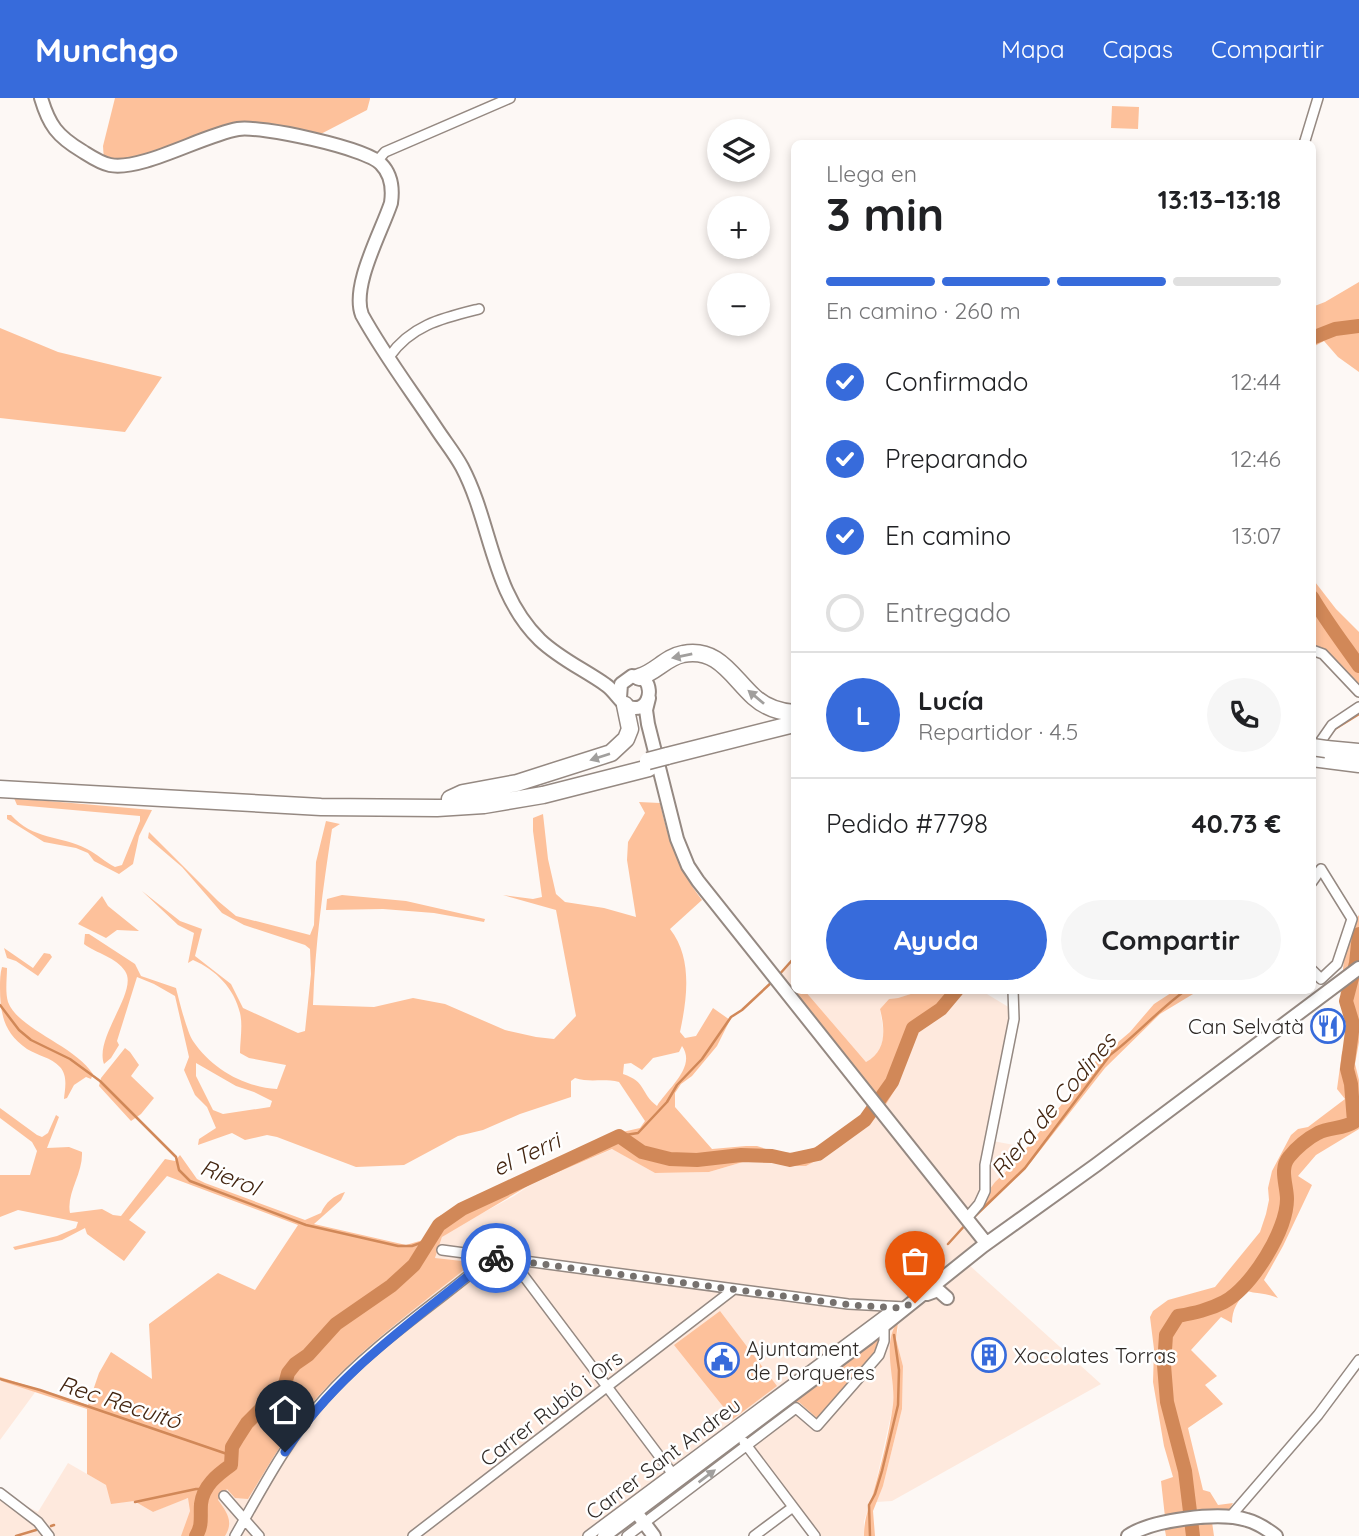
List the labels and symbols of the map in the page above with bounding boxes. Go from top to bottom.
one-way arrow [671,650,693,661]
one-way arrow [748,690,766,705]
one-way arrow [589,752,610,762]
restaurant icon: Can Selvatà [1309,1007,1347,1045]
place label: Can Selvatà [1188,1013,1304,1039]
water label: Riera de Codines [984,1025,1123,1183]
water label: el Terri [488,1124,567,1182]
water label: Rierol [196,1152,266,1203]
courier [461,1223,531,1293]
pin [885,1231,945,1303]
place label: Ajuntament de Porqueres [746,1335,875,1385]
building icon: Xocolates Torras [970,1336,1008,1374]
public building icon: Ajuntament de Porqueres [703,1341,741,1379]
place label: Xocolates Torras [1014,1342,1176,1368]
street label: Carrer Rubió i Ors [475,1344,627,1472]
water label: Rec Recuitó [55,1369,186,1436]
pin [255,1380,315,1452]
street label: Carrer Sant Andreu [580,1391,746,1525]
one-way arrow [698,1469,716,1483]

